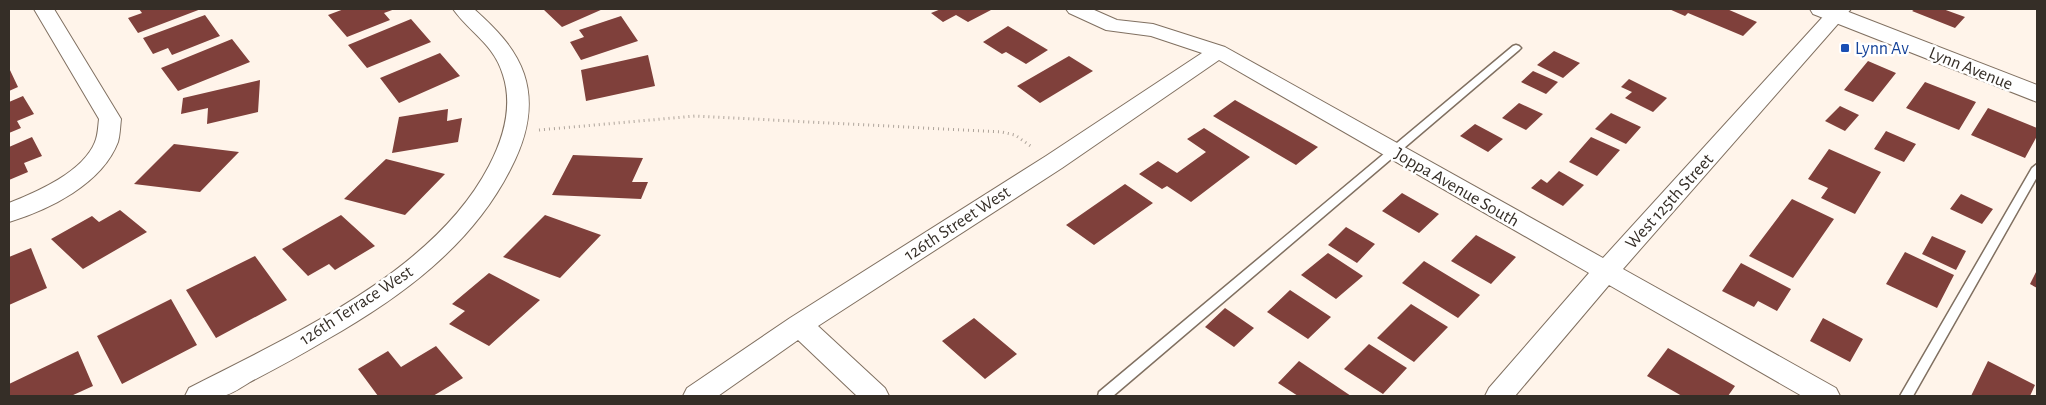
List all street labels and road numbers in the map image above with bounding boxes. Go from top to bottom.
street label: Lynn Avenue [1926,44,2015,94]
street label: Joppa Avenue South [1391,145,1522,231]
street label: West 125th Street [1622,150,1717,253]
street label: 126th Street West [901,183,1014,265]
street label: 126th Terrace West [297,263,416,349]

